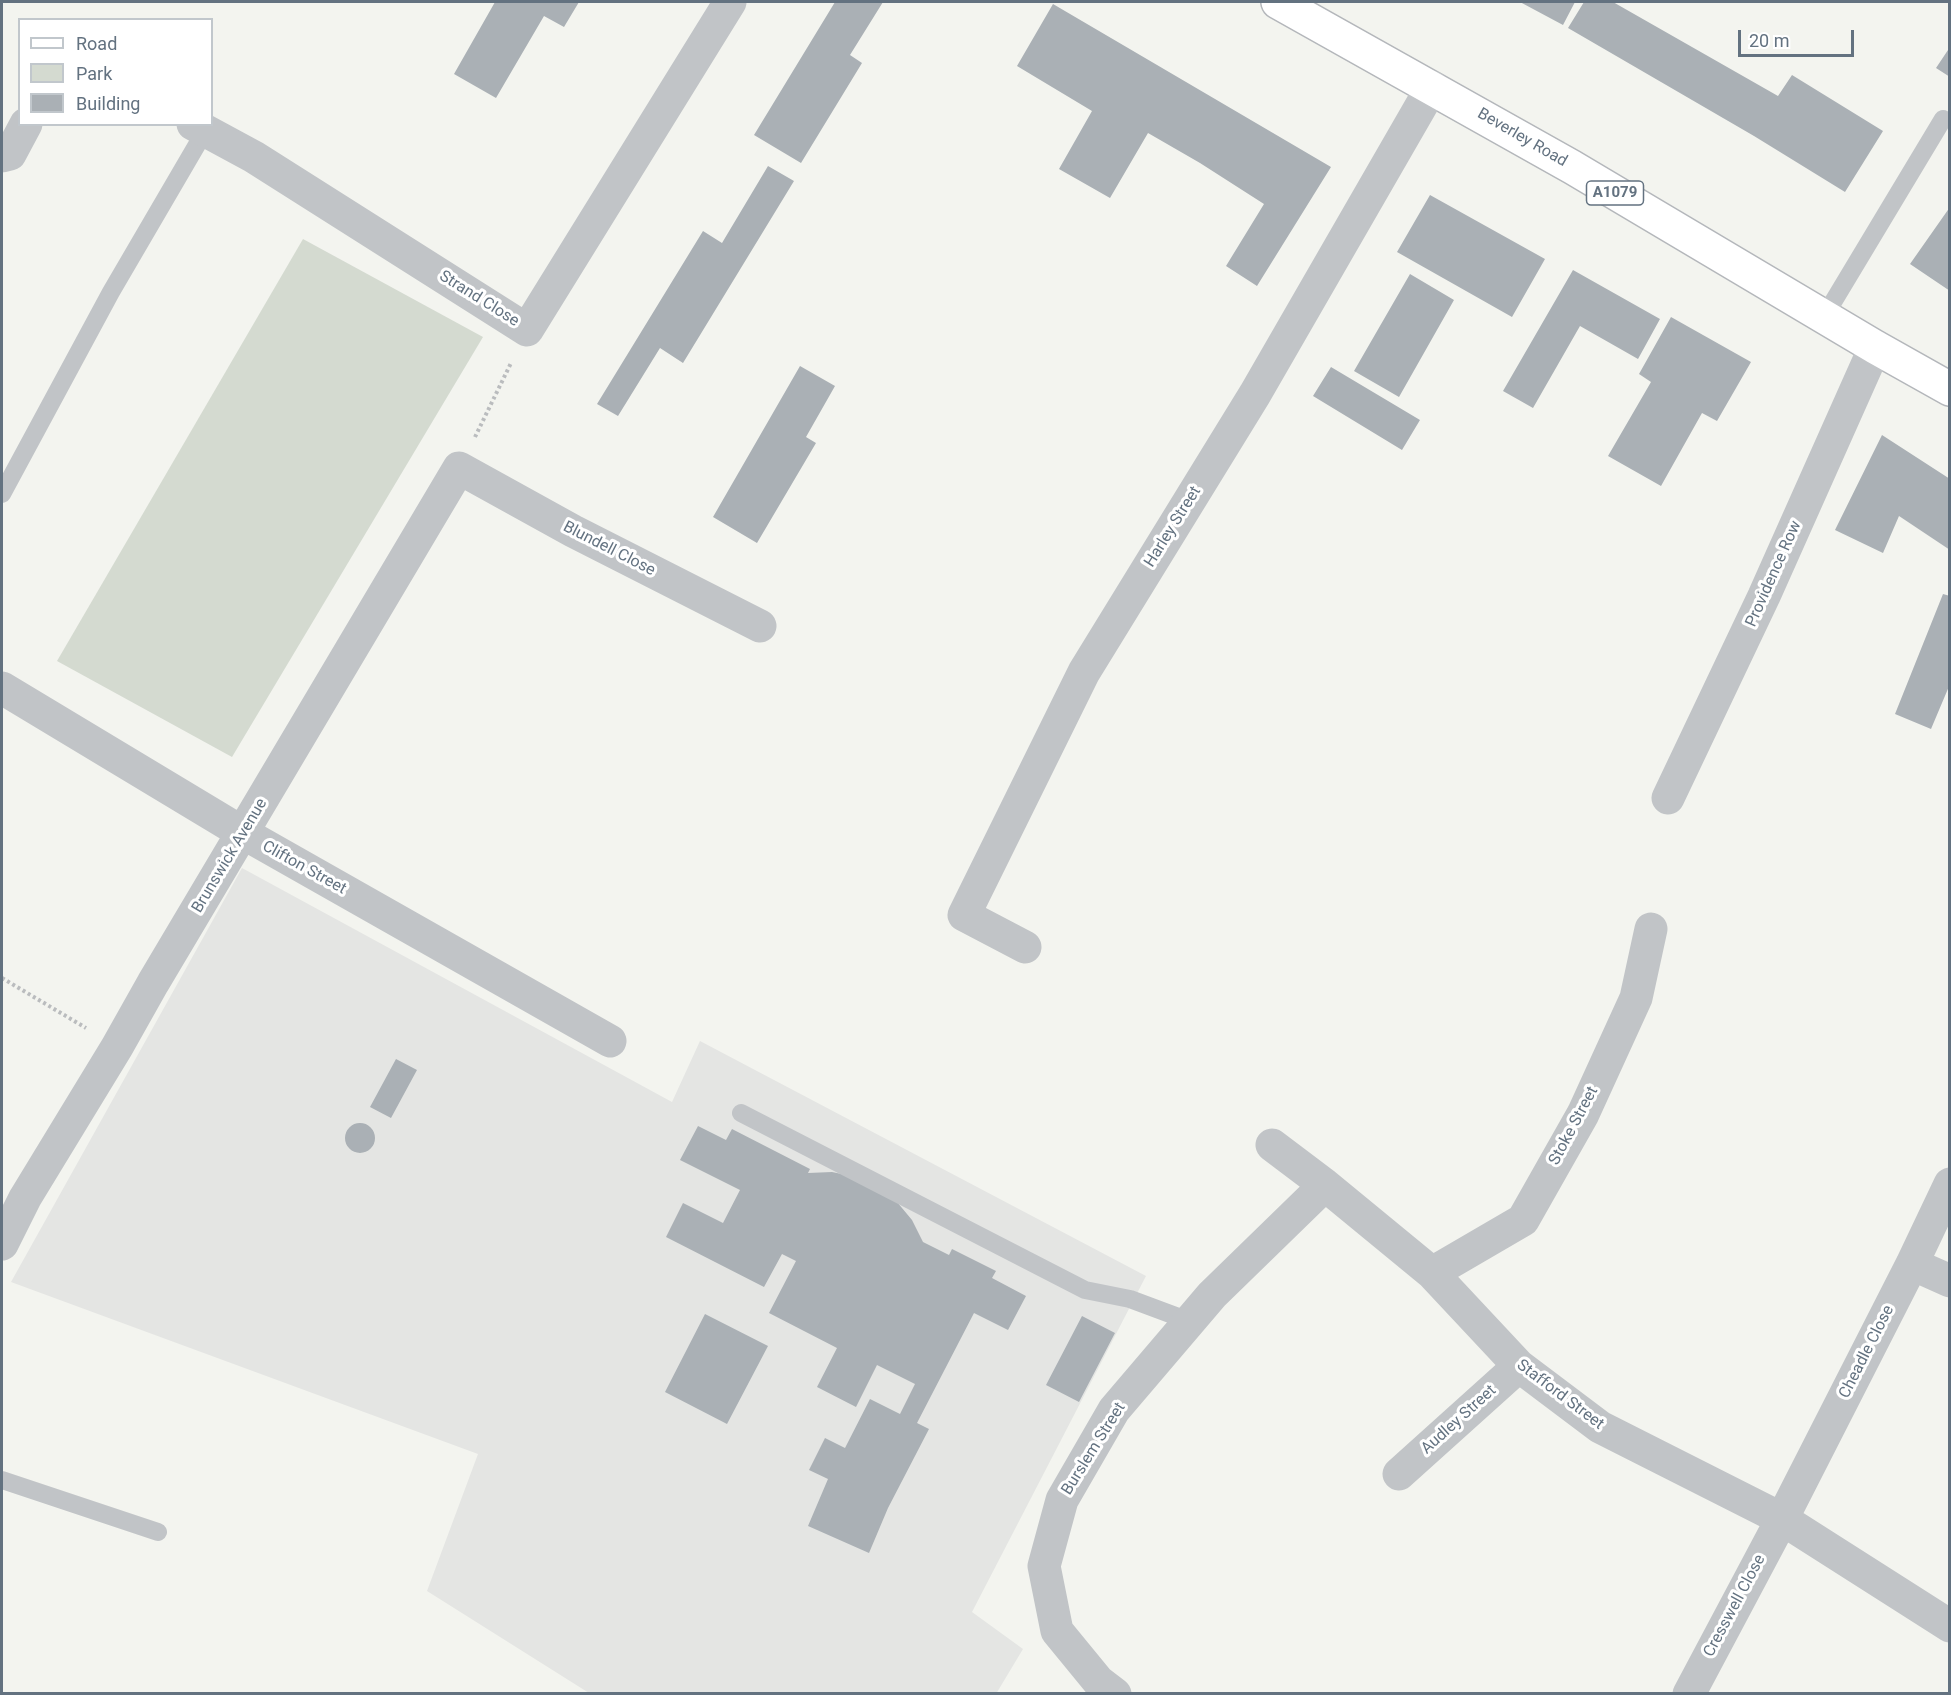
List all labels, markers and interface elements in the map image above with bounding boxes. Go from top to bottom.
legend [18,18,213,126]
scale bar [1741,18,1856,56]
text: 20 m [1749,30,1789,51]
text: Road [76,33,117,54]
text: Park [76,63,112,84]
text: Building [76,93,140,114]
street label: Beverley Road [1474,105,1570,171]
road number: A1079 [1586,181,1644,205]
street label: Strand Close [436,267,522,331]
street label: Harley Street [1141,483,1205,571]
street label: Blundell Close [560,518,658,580]
street label: Providence Row [1742,518,1806,630]
street label: Brunswick Avenue [188,795,272,917]
street label: Clifton Street [259,837,349,899]
street label: Stoke Street [1545,1083,1603,1169]
street label: Cheadle Close [1835,1302,1899,1402]
street label: Stafford Street [1513,1356,1607,1434]
street label: Audley Street [1418,1381,1500,1459]
street label: Burslem Street [1058,1399,1130,1499]
street label: Cresswell Close [1700,1552,1770,1660]

